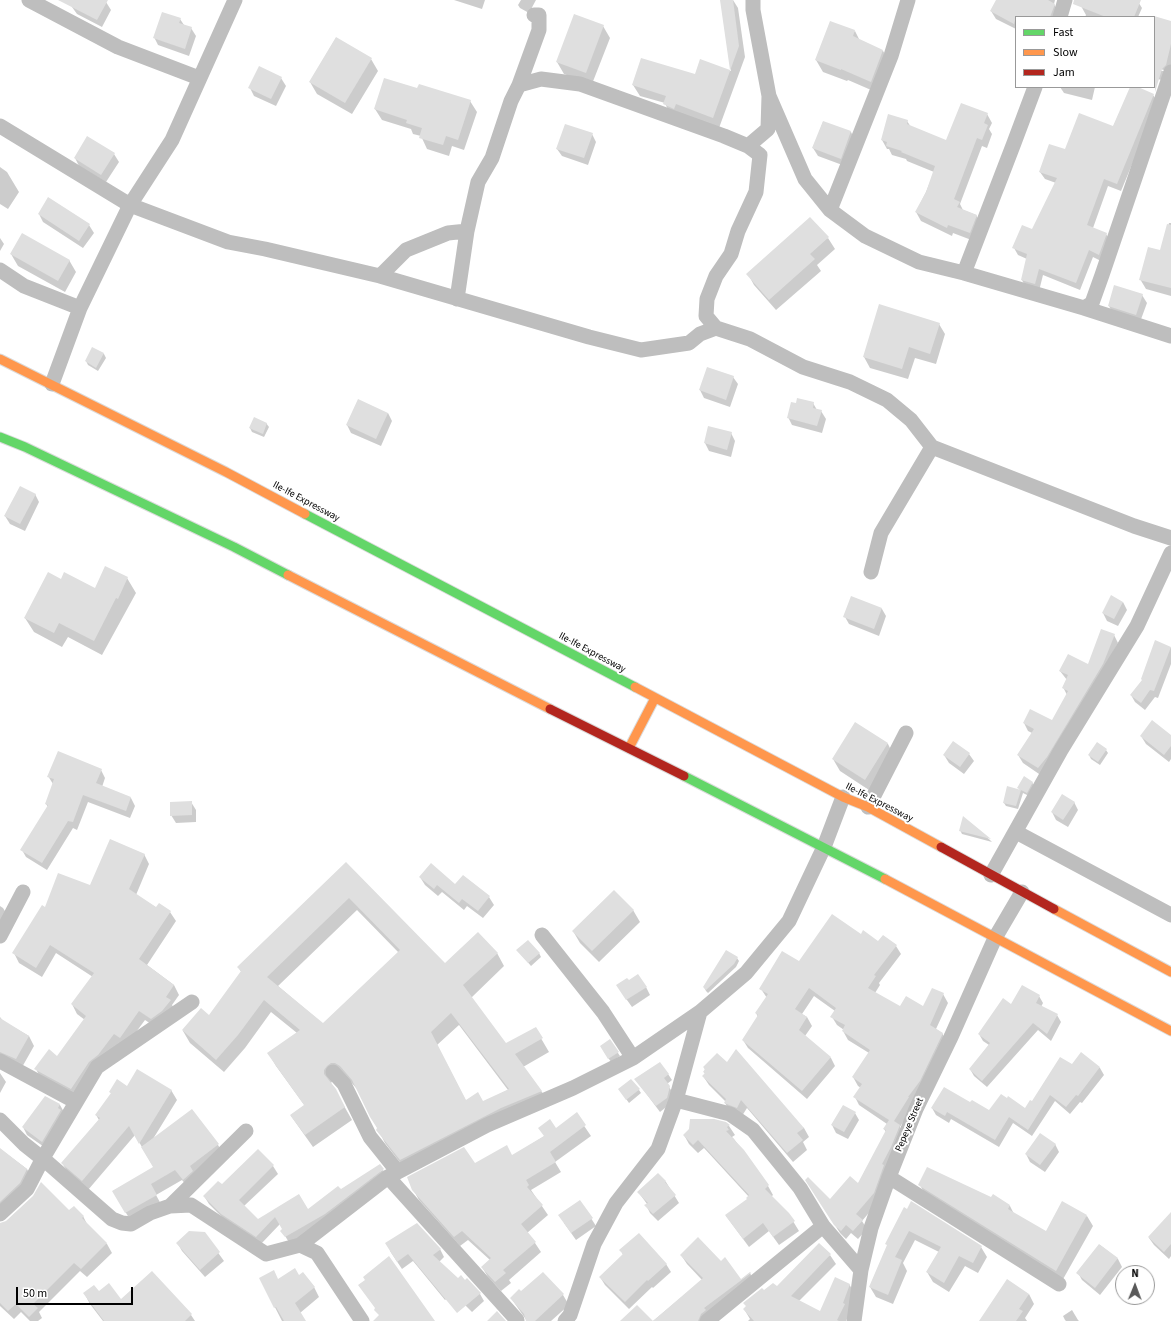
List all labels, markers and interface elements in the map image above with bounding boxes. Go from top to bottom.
legend [1015,16,1155,88]
text: Fast [1053,24,1073,41]
text: Slow [1053,44,1078,61]
text: Jam [1053,64,1075,81]
street label: Ile-Ife Expressway [270,479,342,525]
street label: Ile-Ife Expressway [556,630,628,676]
street label: Ile-Ife Expressway [843,781,915,825]
street label: Pepeye Street [893,1096,927,1154]
north arrow [1115,1265,1155,1305]
text: N [1131,1266,1139,1281]
scale bar [18,1279,135,1305]
text: 50 m [23,1285,47,1302]

